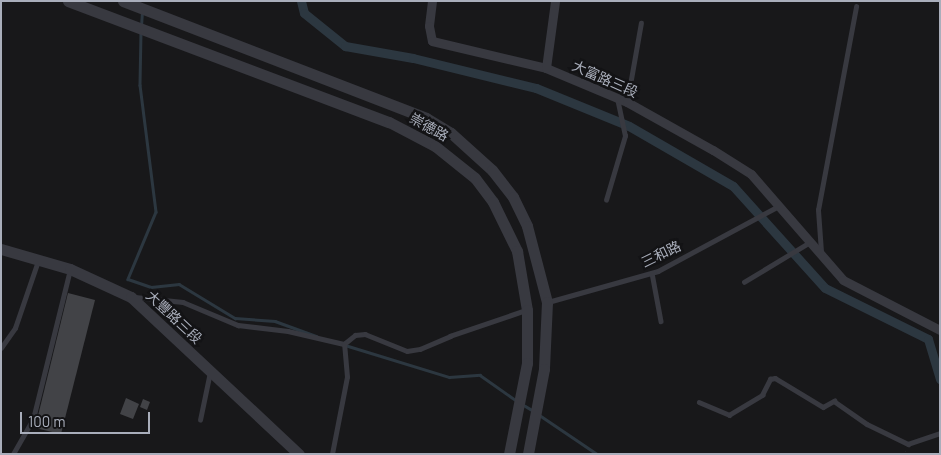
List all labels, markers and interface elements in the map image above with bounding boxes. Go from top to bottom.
street label: 大富路三段 [570,57,640,101]
street label: 崇德路 [407,109,451,145]
street label: 三和路 [638,237,684,271]
street label: 大豐路三段 [143,287,205,347]
scale bar [22,402,152,434]
text: 100 m [28,412,66,430]

